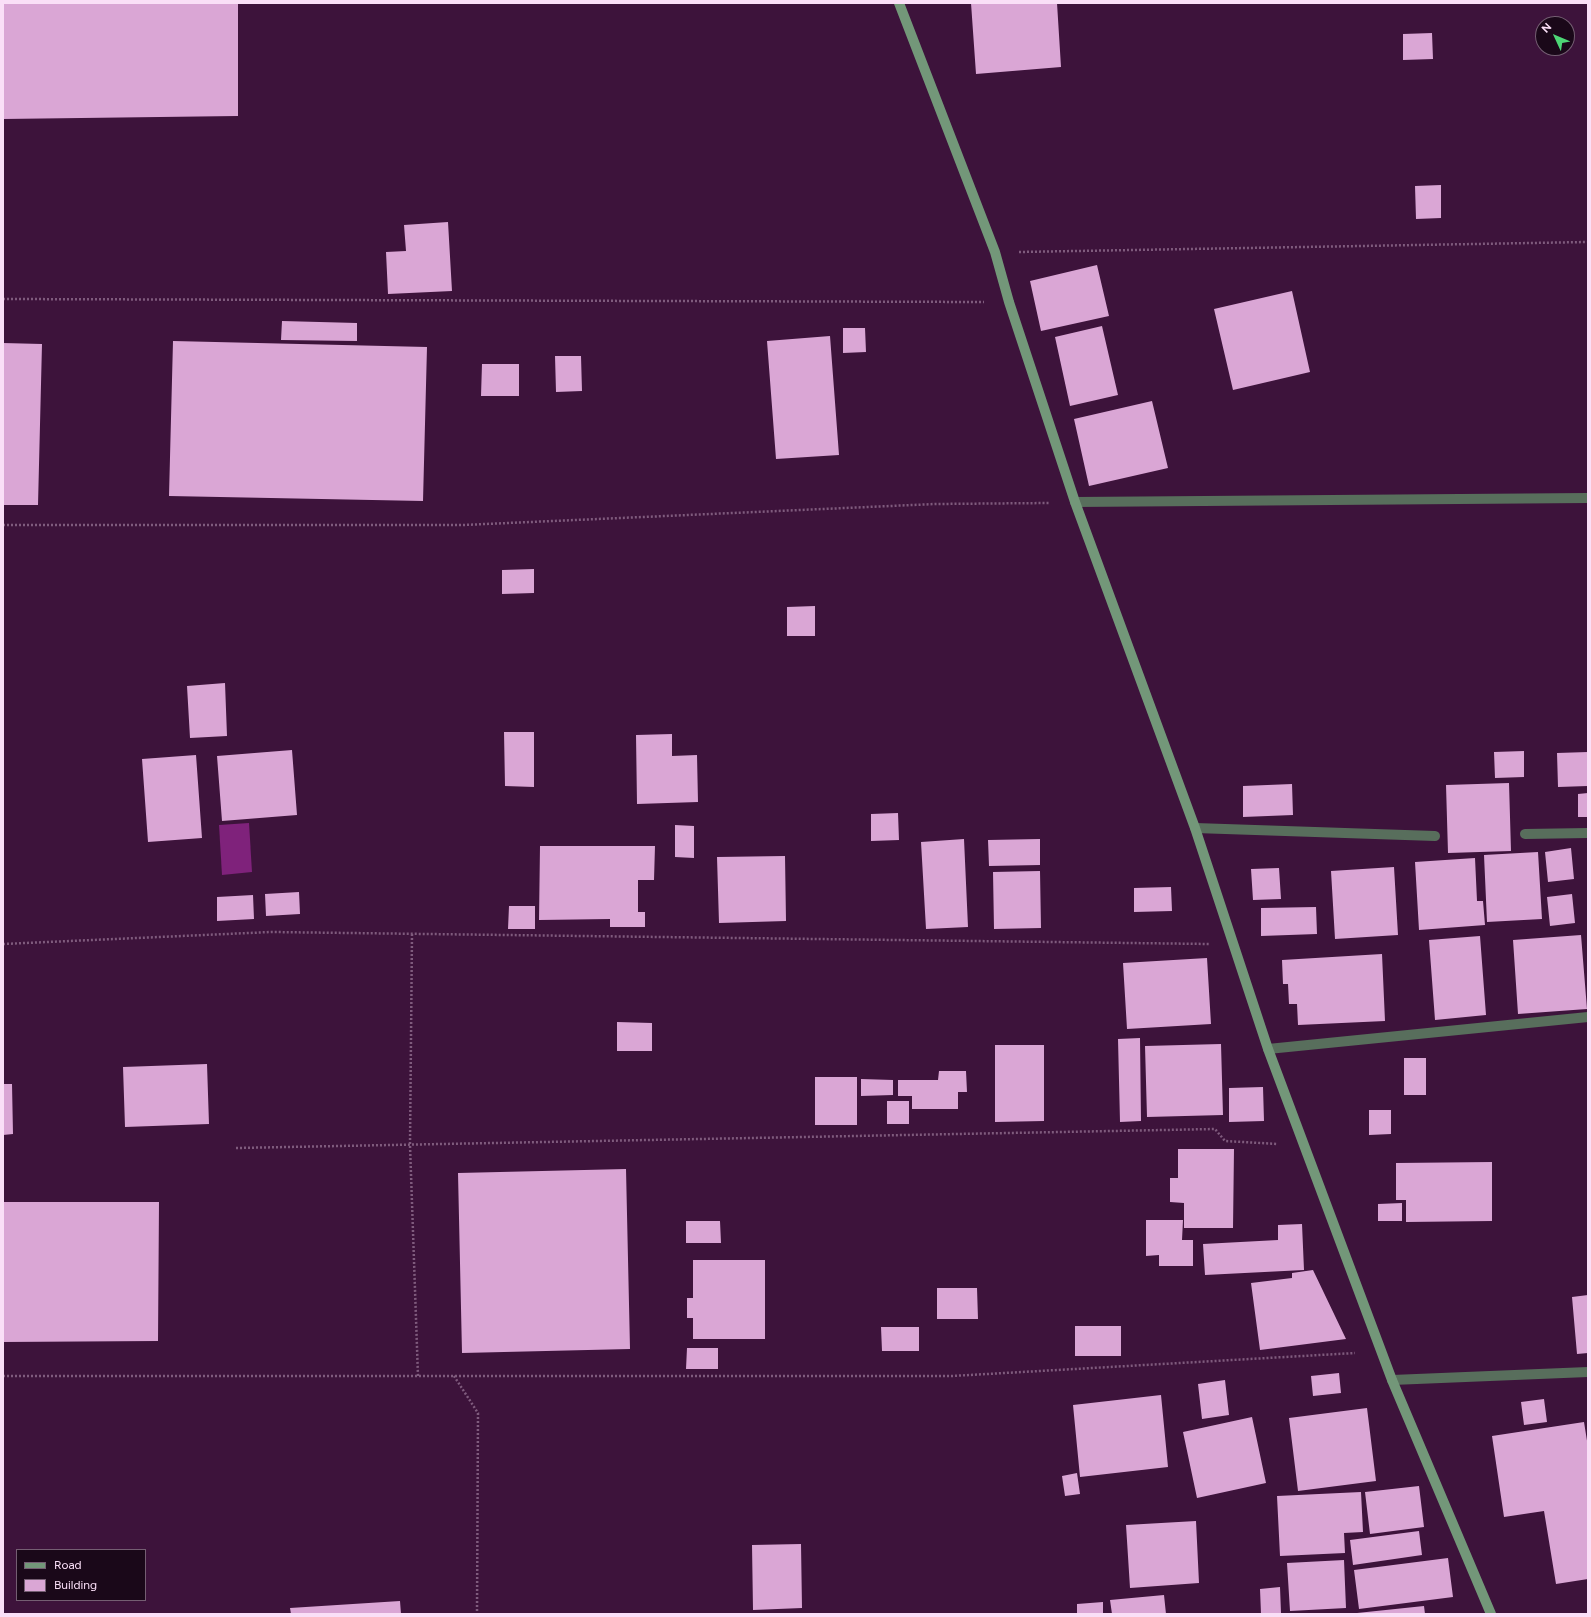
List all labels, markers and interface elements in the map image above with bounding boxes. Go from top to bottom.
north arrow [1535,16,1575,56]
text: N [1539,20,1554,36]
legend [16,1549,146,1601]
text: Road [54,1558,82,1572]
text: Building [54,1578,97,1592]

